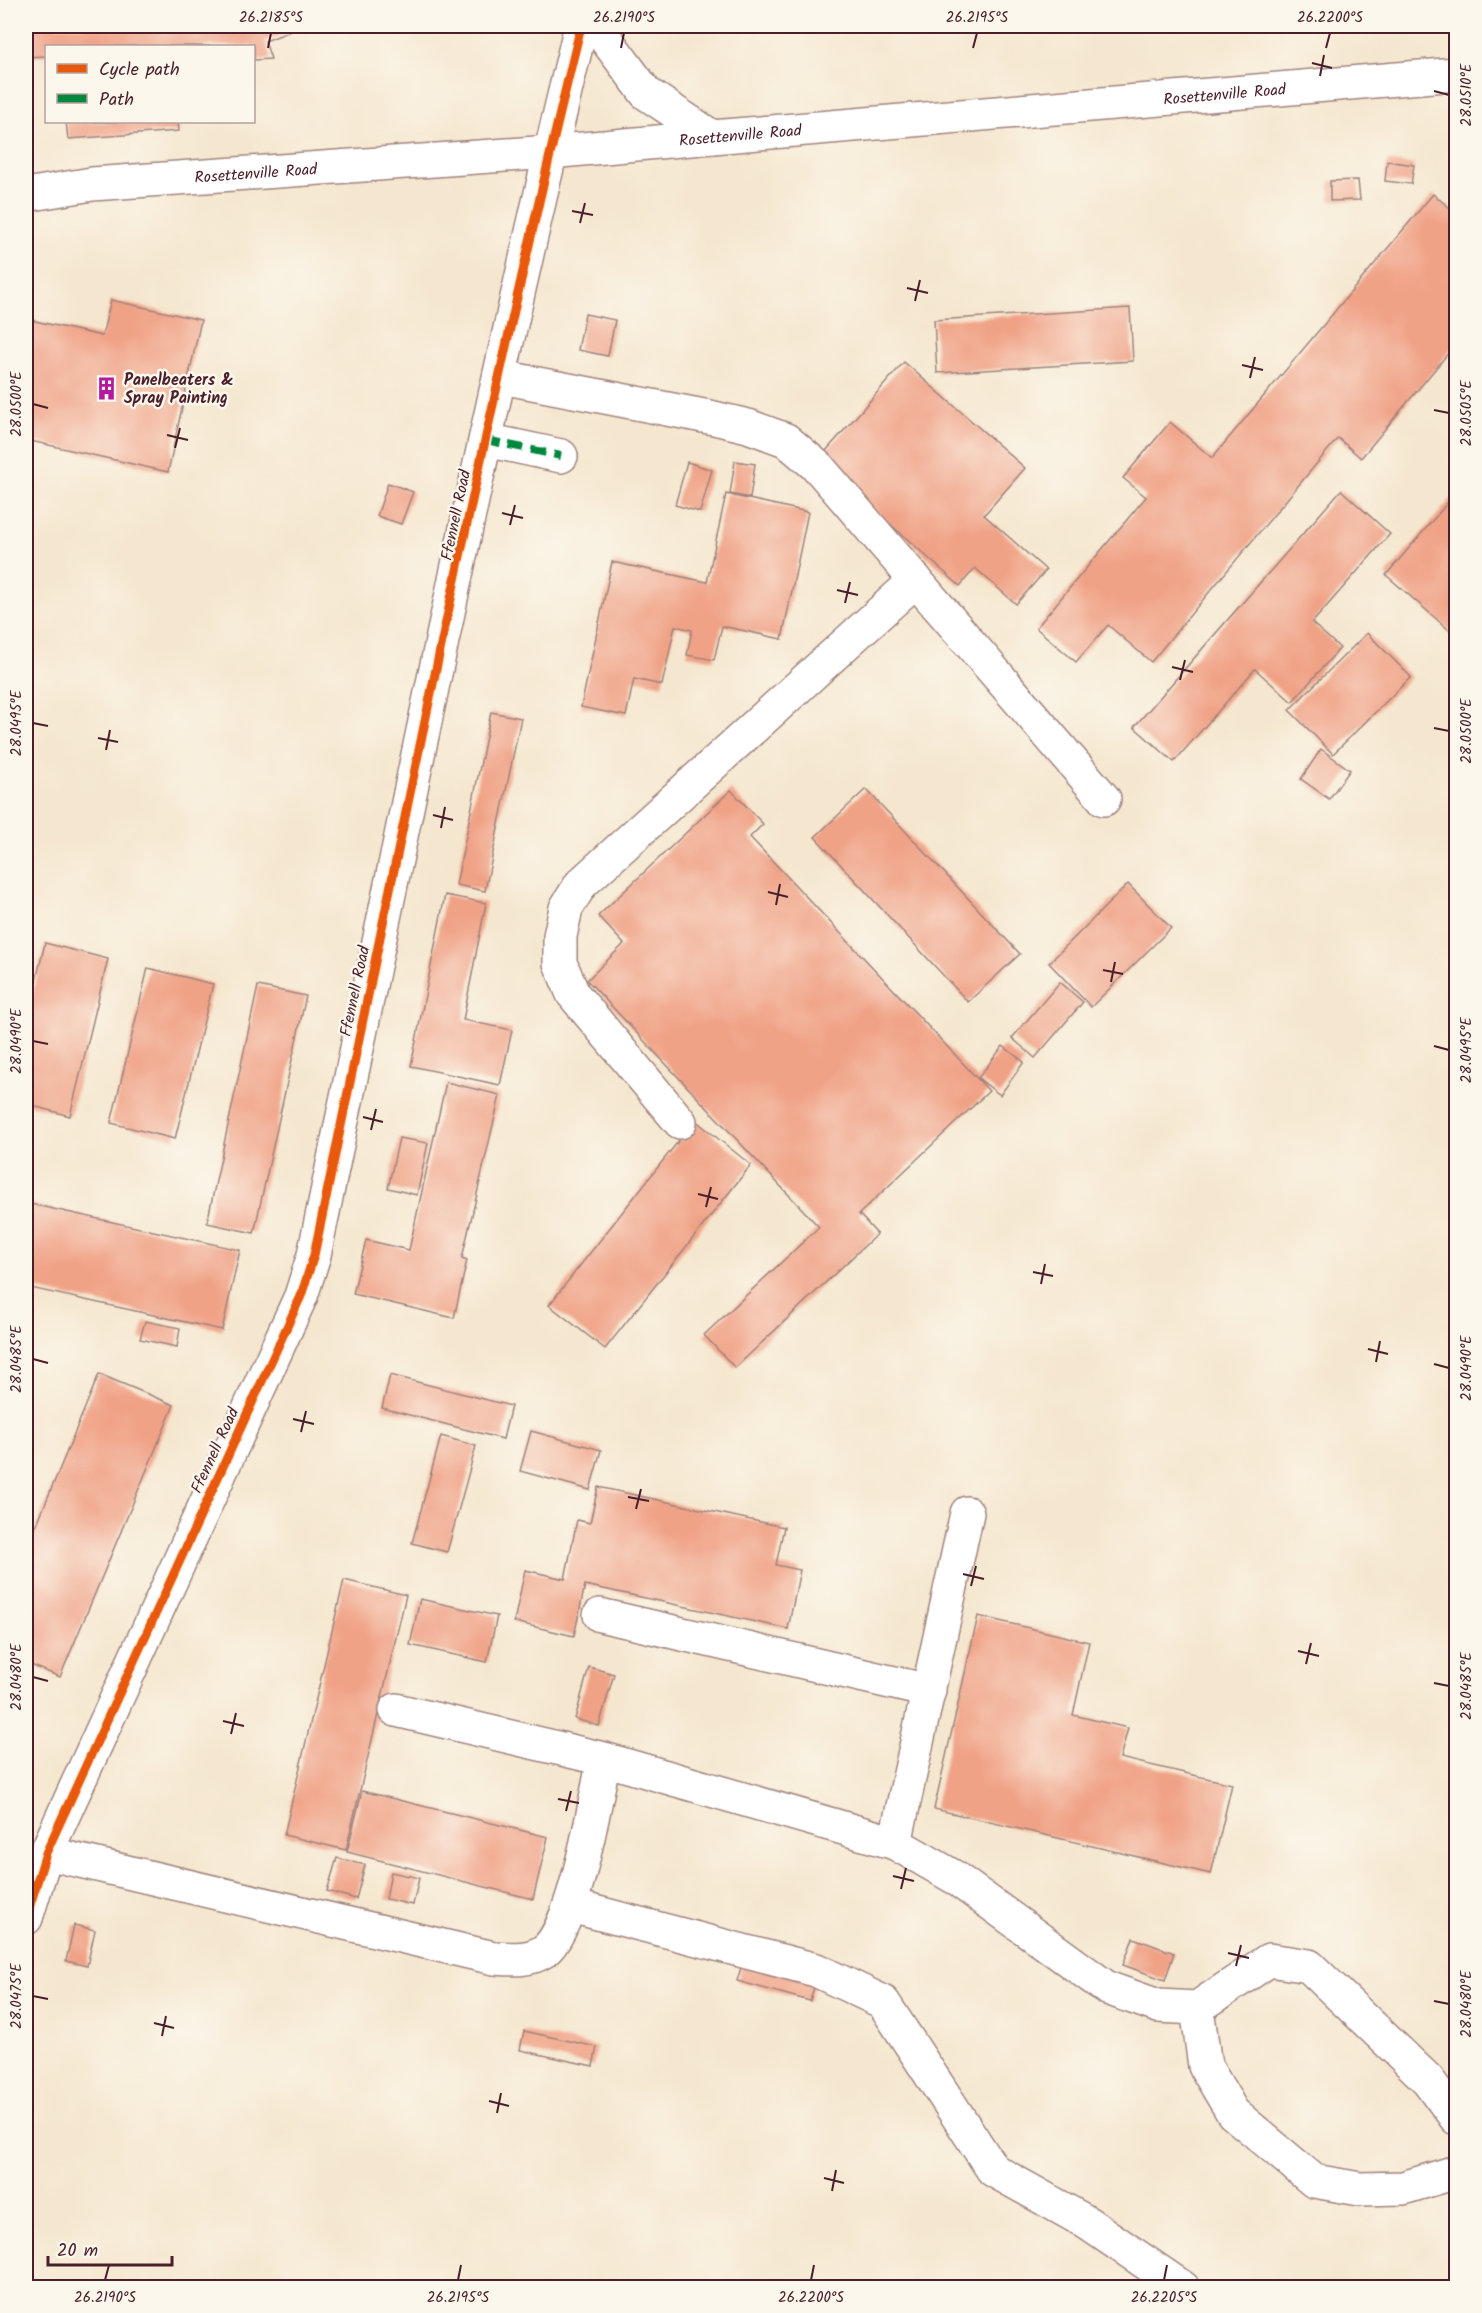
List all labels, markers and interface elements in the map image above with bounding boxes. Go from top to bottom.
text: 26.2185°S [239,6,303,30]
text: 26.2190°S [593,6,655,30]
text: 26.2195°S [946,6,1008,30]
text: 26.2200°S [1297,6,1363,30]
legend [45,45,255,123]
text: Cycle path [99,56,180,85]
text: 28.0510°E [1455,62,1479,126]
street label: Rosettenville Road [1162,77,1288,113]
text: Path [99,86,134,115]
street label: Rosettenville Road [678,118,804,154]
street label: Rosettenville Road [194,157,319,191]
place label: Panelbeaters & Spray Painting [124,368,234,411]
text: 28.0500°E [5,370,29,437]
building icon: Panelbeaters & Spray Painting [93,375,119,401]
text: 28.0505°E [1455,379,1479,446]
street label: Ffennell Road [435,467,478,563]
text: 28.0495°E [5,689,29,756]
text: 28.0500°E [1455,697,1479,764]
street label: Ffennell Road [334,943,377,1039]
text: 28.0490°E [5,1007,29,1074]
text: 28.0495°E [1455,1016,1479,1083]
text: 28.0485°E [5,1324,29,1393]
text: 28.0490°E [1455,1334,1479,1401]
street label: Ffennell Road [185,1403,247,1498]
text: 28.0480°E [5,1642,29,1711]
text: 28.0485°E [1455,1651,1479,1720]
text: 28.0475°E [5,1962,29,2029]
text: 28.0480°E [1455,1969,1479,2038]
scale bar [48,2229,172,2267]
text: 20 m [57,2237,98,2266]
text: 26.2190°S [74,2286,136,2310]
text: 26.2195°S [427,2286,489,2310]
text: 26.2200°S [778,2286,844,2310]
text: 26.2205°S [1131,2286,1197,2310]

